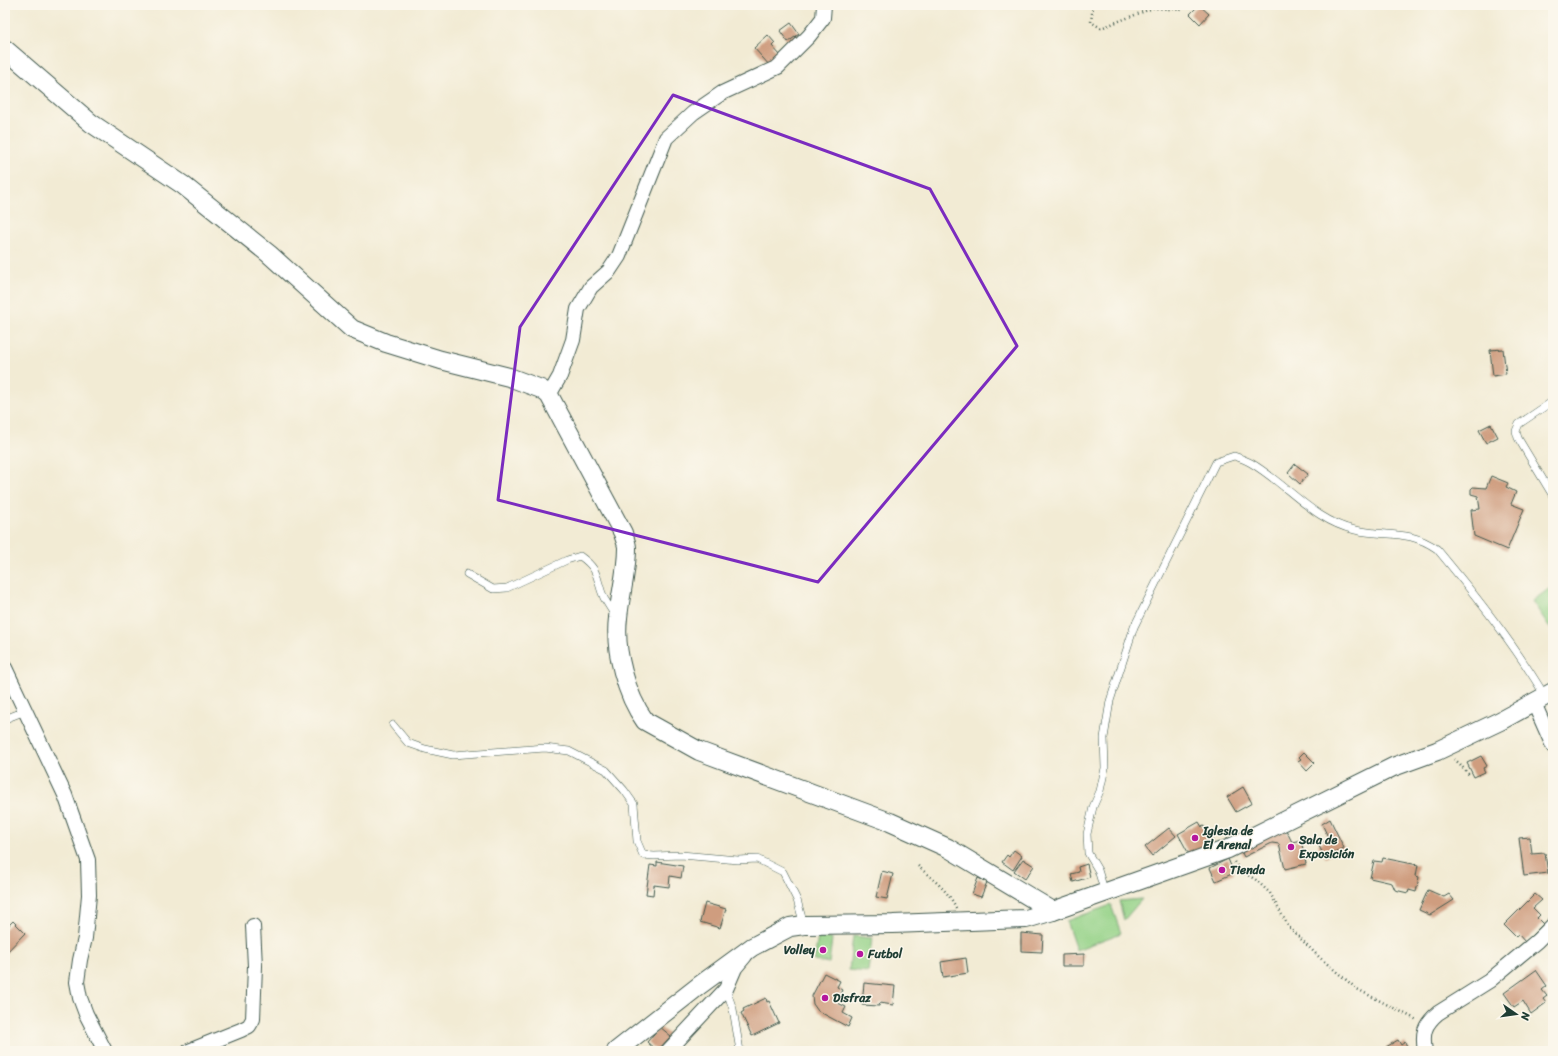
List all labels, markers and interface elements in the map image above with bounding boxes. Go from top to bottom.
place label: Iglesia de El Arenal [1202,820,1254,856]
place label: Sala de Exposición [1298,829,1355,865]
marker: Iglesia de El Arenal [1190,833,1200,843]
marker: Sala de Exposición [1286,842,1296,852]
place label: Tienda [1230,859,1266,881]
marker: Tienda [1217,865,1227,875]
place label: Volley [784,939,816,961]
place label: Futbol [867,943,903,965]
marker: Volley [818,945,828,955]
marker: Futbol [855,949,865,959]
place label: Disfraz [833,987,872,1009]
marker: Disfraz [820,993,830,1003]
north arrow [1496,994,1536,1034]
text: N [1515,1009,1536,1022]

